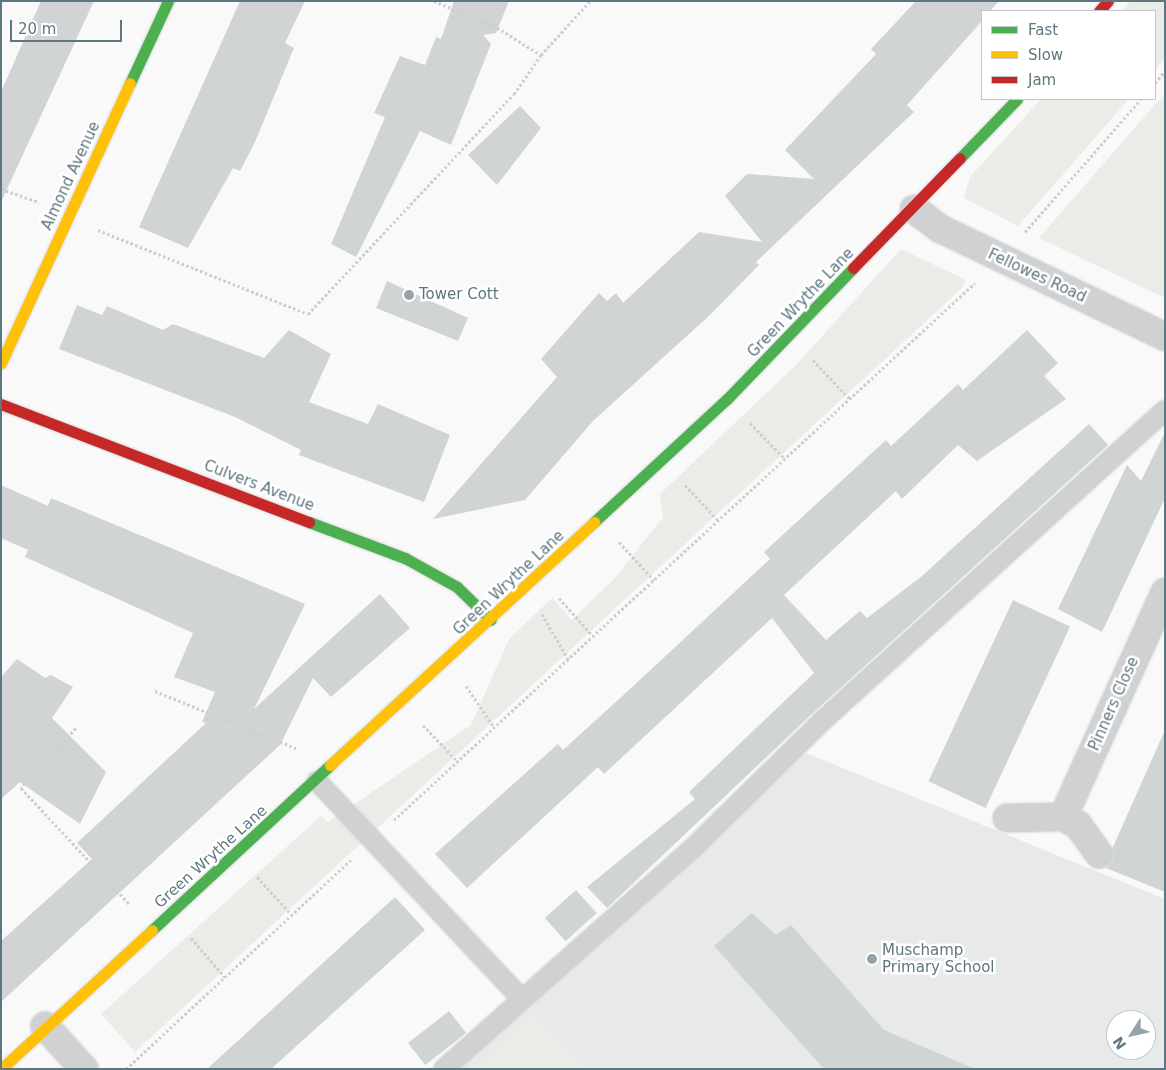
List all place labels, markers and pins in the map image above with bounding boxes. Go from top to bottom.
place label: Tower Cott [419,286,499,304]
marker: Tower Cott [403,289,415,301]
place label: Muschamp Primary School [882,941,995,976]
marker: Muschamp Primary School [866,953,878,965]

